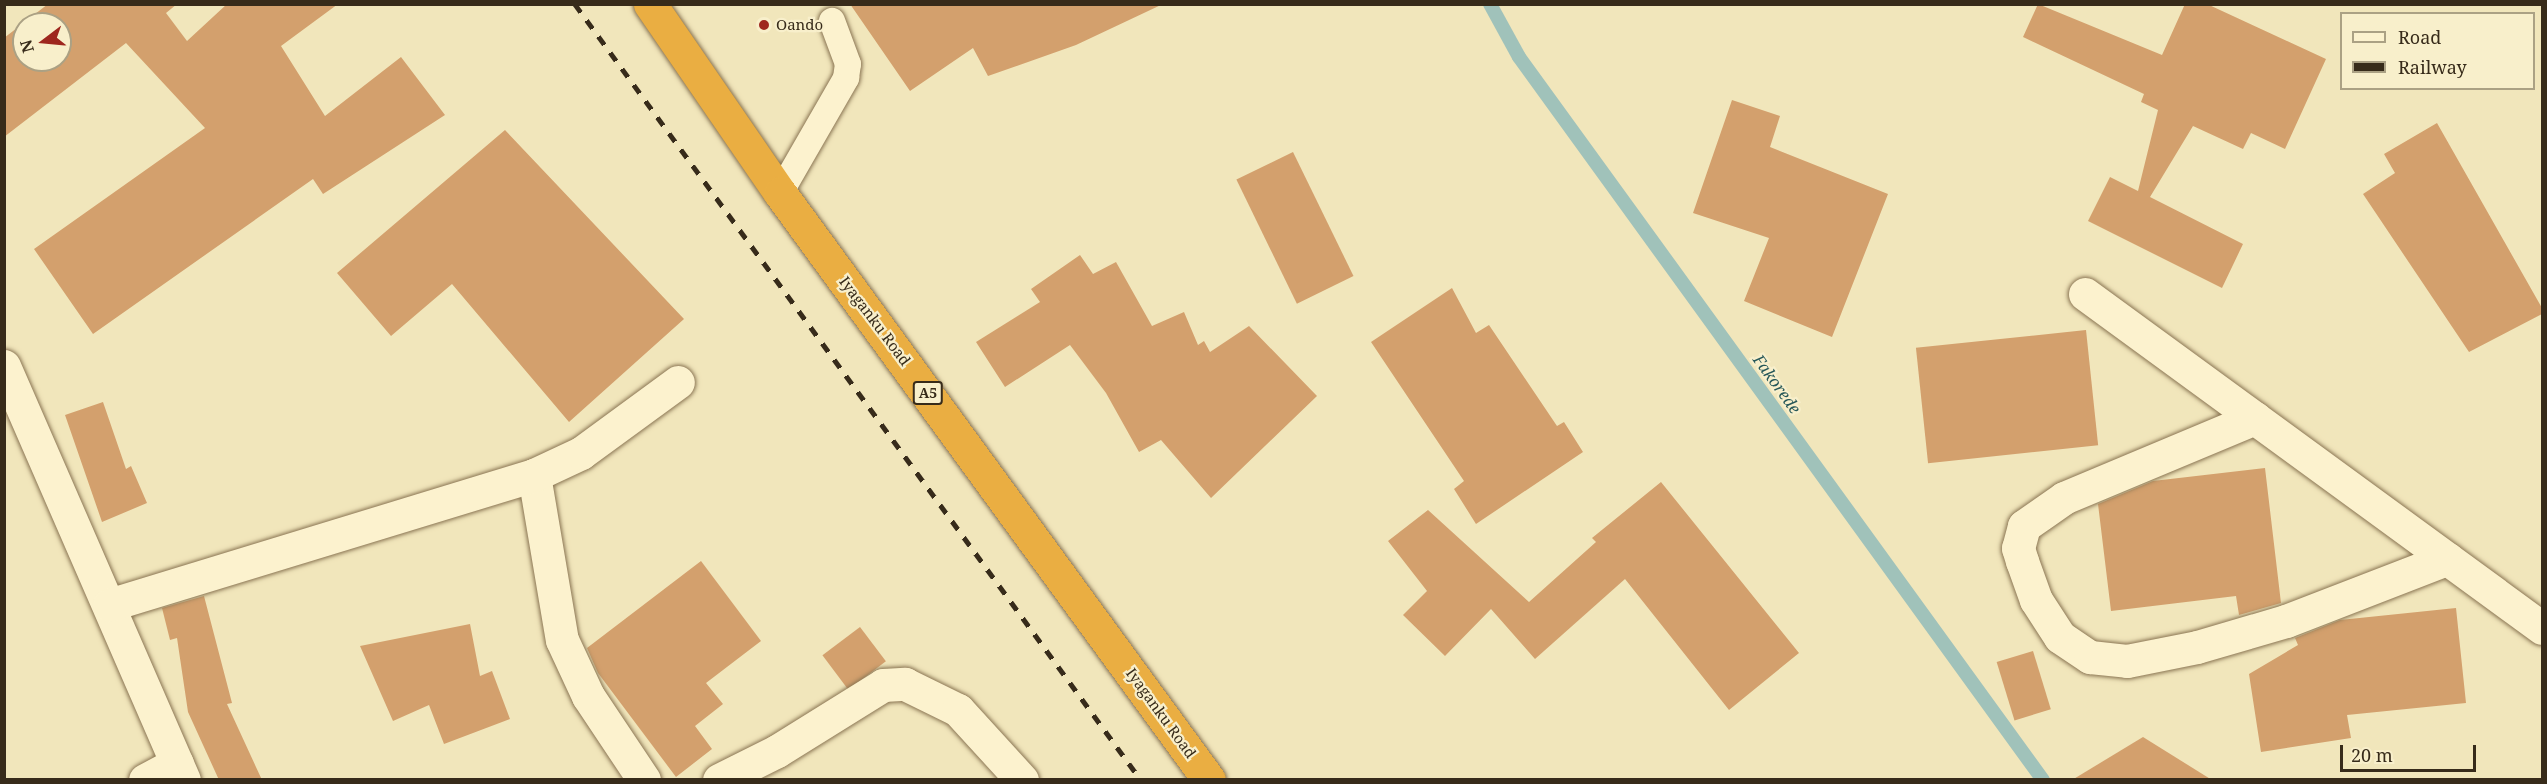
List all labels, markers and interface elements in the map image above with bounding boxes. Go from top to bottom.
north arrow [12,12,72,72]
legend [2340,12,2535,90]
place label: Oando [776,16,823,34]
marker: Oando [757,18,771,32]
text: Road [2398,25,2441,49]
text: N [14,37,39,56]
text: Railway [2398,55,2467,79]
street label: Iyaganku Road [836,273,914,369]
water label: Fakorede [1749,351,1805,417]
road number: A5 [912,382,944,404]
street label: Iyaganku Road [1122,664,1200,762]
scale bar [2343,733,2480,771]
text: 20 m [2351,743,2393,767]

